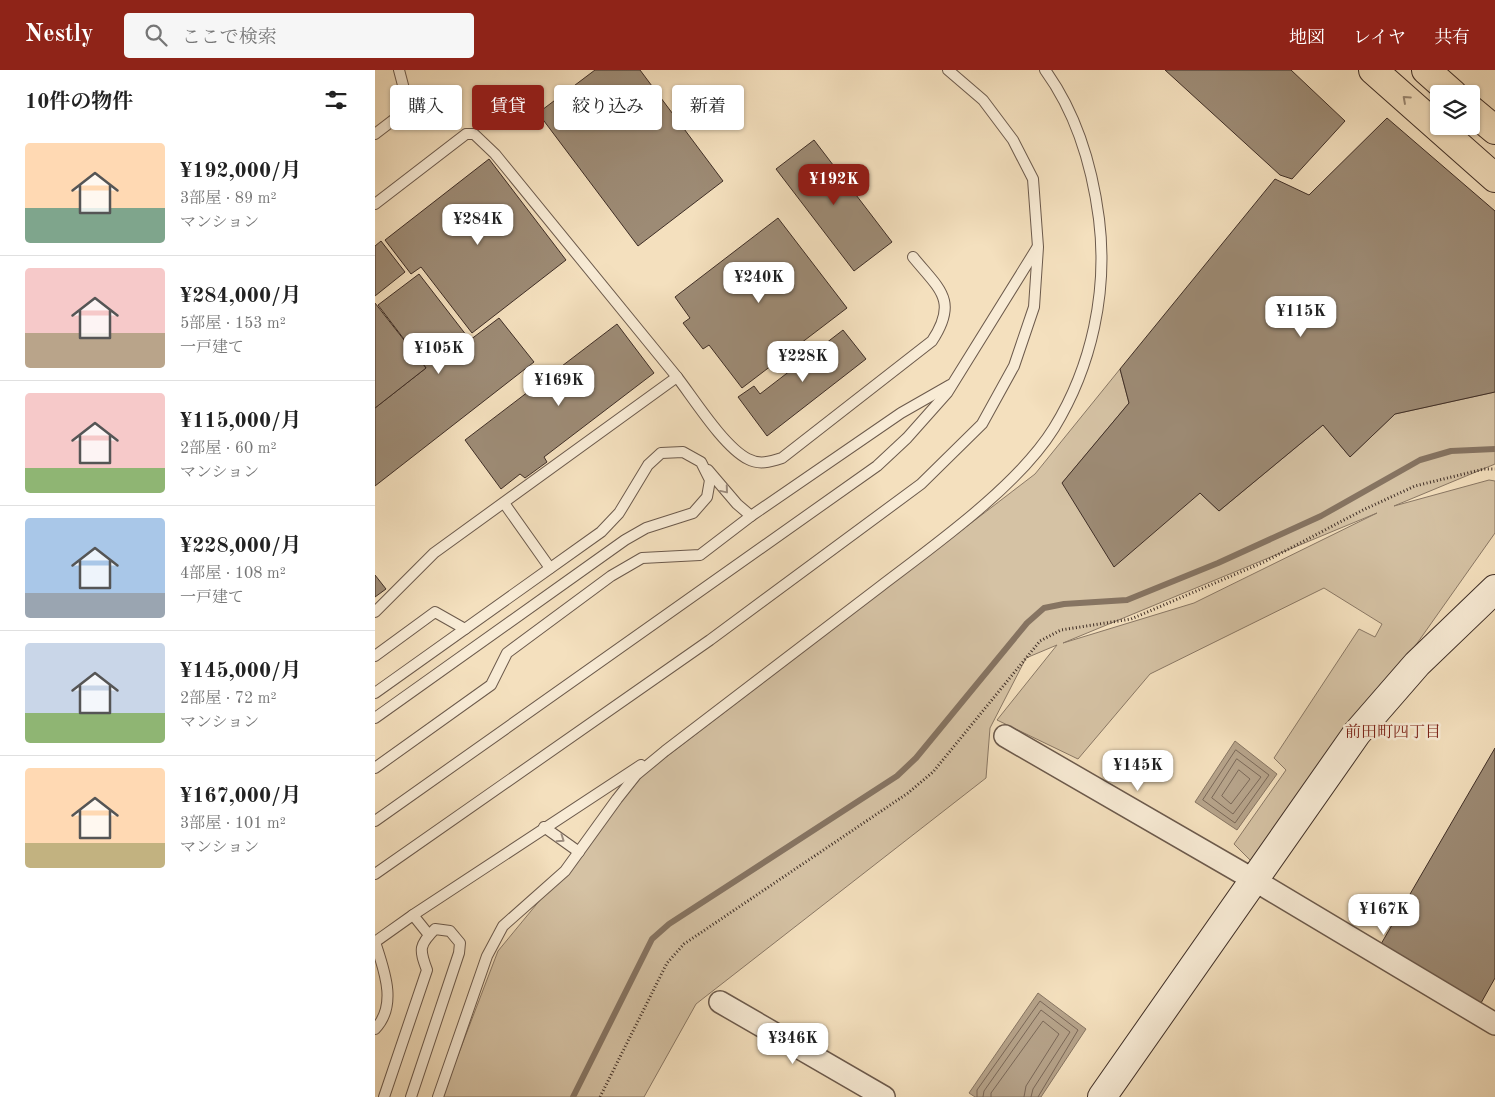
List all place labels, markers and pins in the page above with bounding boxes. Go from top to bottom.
pin: ¥192K [799,164,869,206]
pin: ¥284K [443,204,513,246]
pin: ¥240K [724,262,794,304]
pin: ¥115K [1266,296,1336,338]
pin: ¥105K [404,332,474,375]
pin: ¥228K [768,340,838,383]
pin: ¥169K [524,364,594,407]
pin: ¥145K [1103,750,1173,792]
pin: ¥167K [1349,894,1419,936]
pin: ¥346K [758,1022,828,1065]

